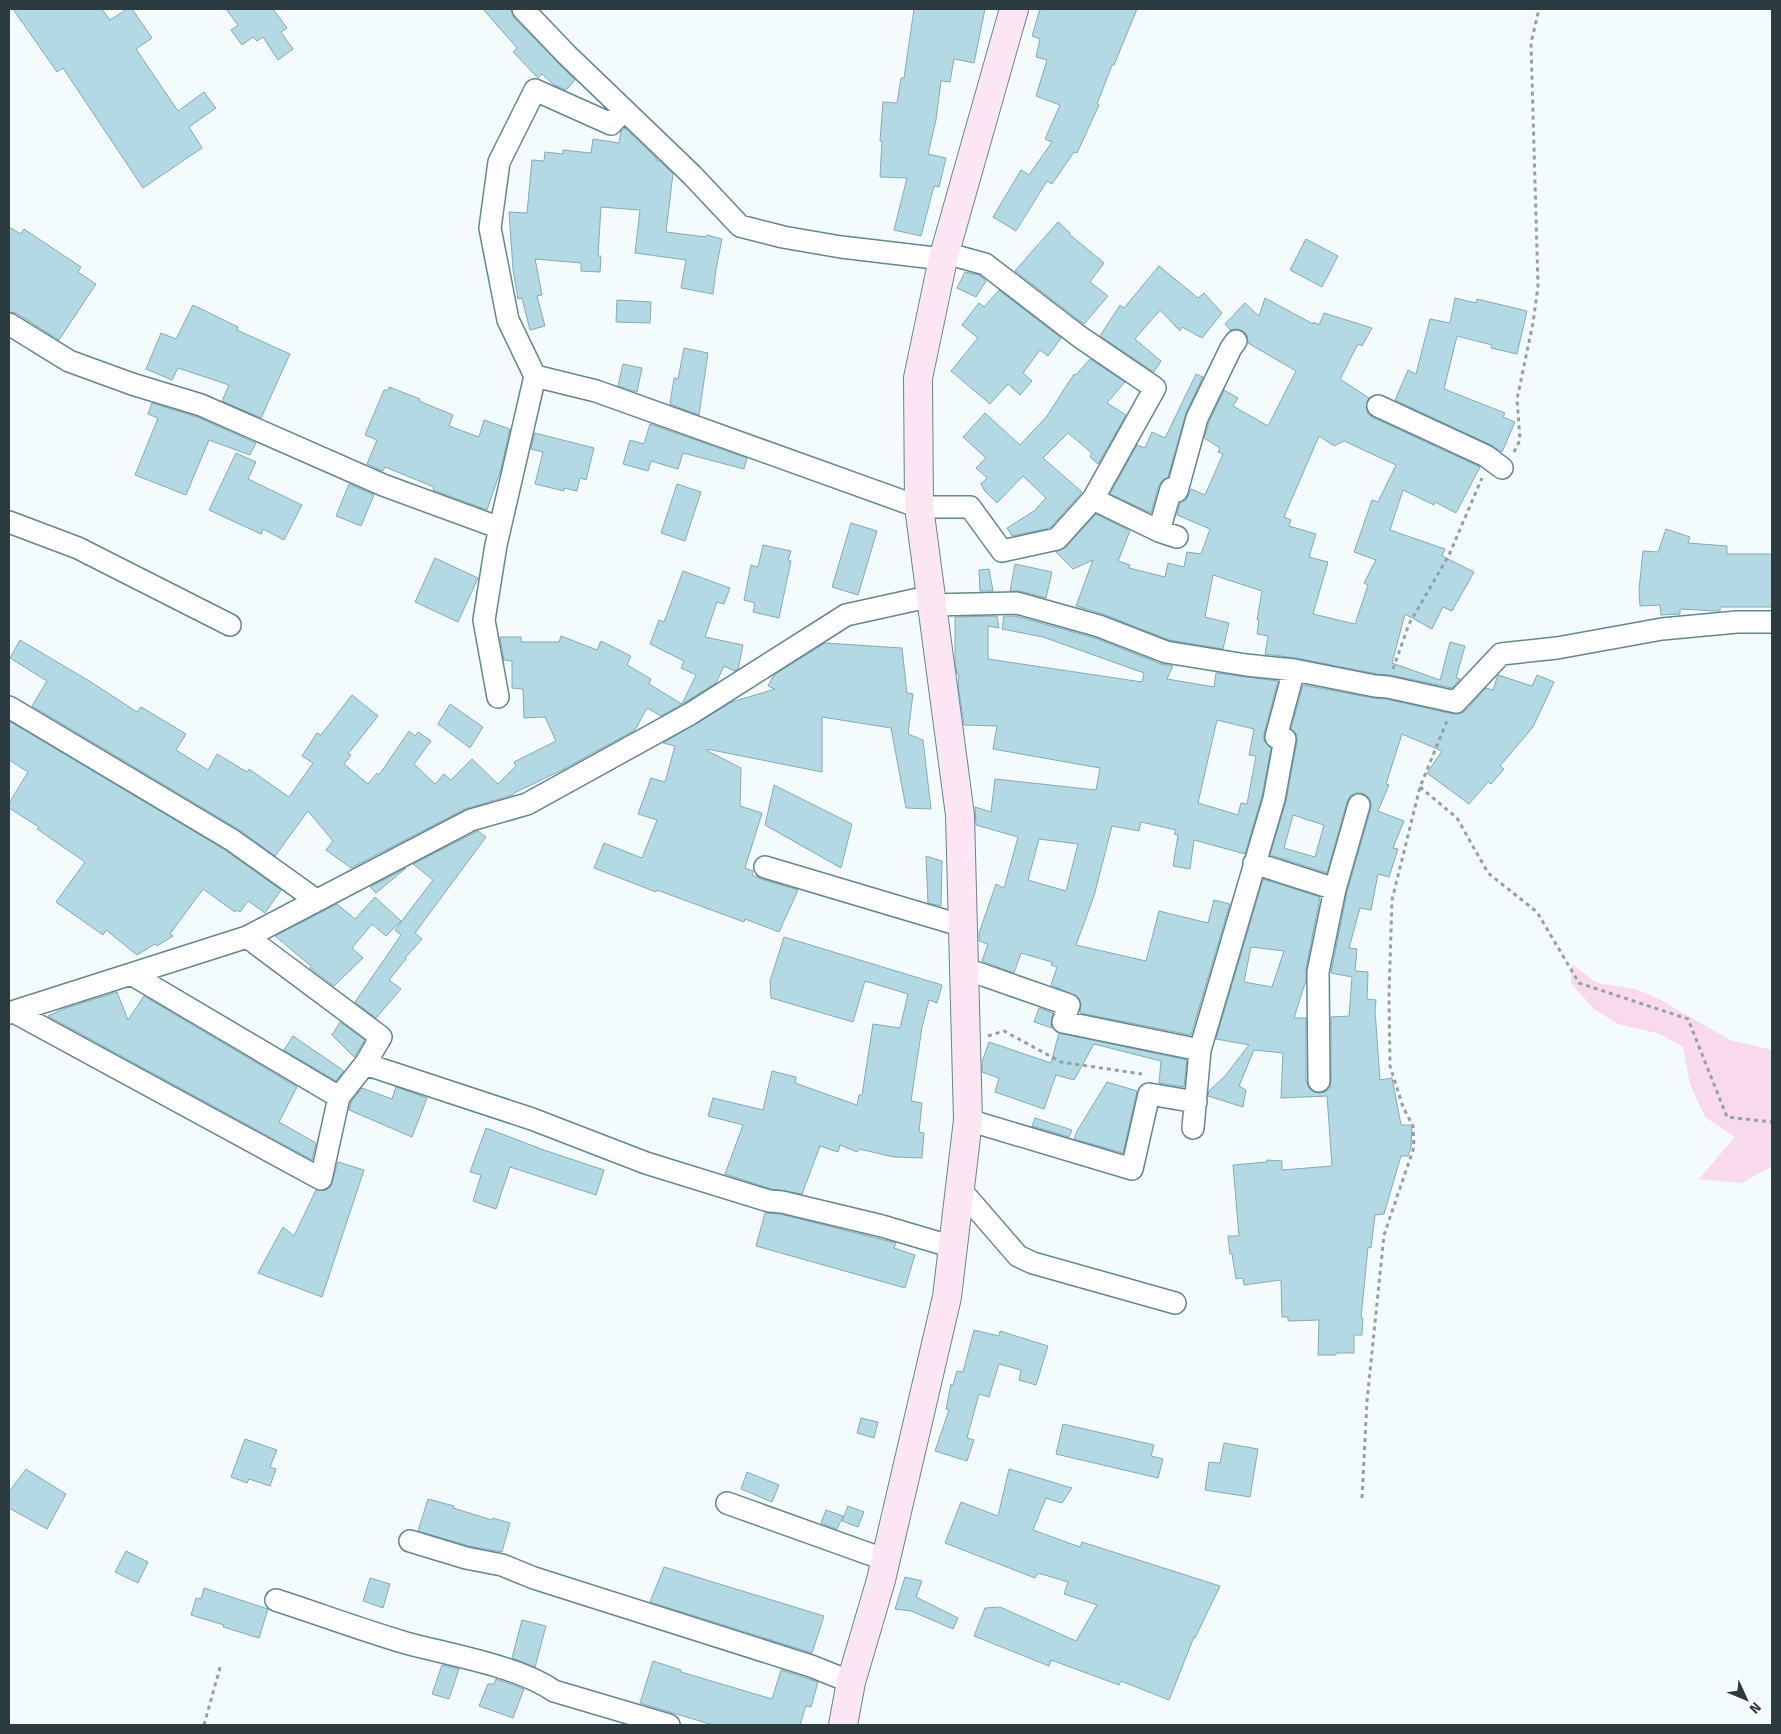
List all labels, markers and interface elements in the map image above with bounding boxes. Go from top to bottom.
north arrow [1721,1674,1771,1724]
text: N [1746,1698,1764,1717]

